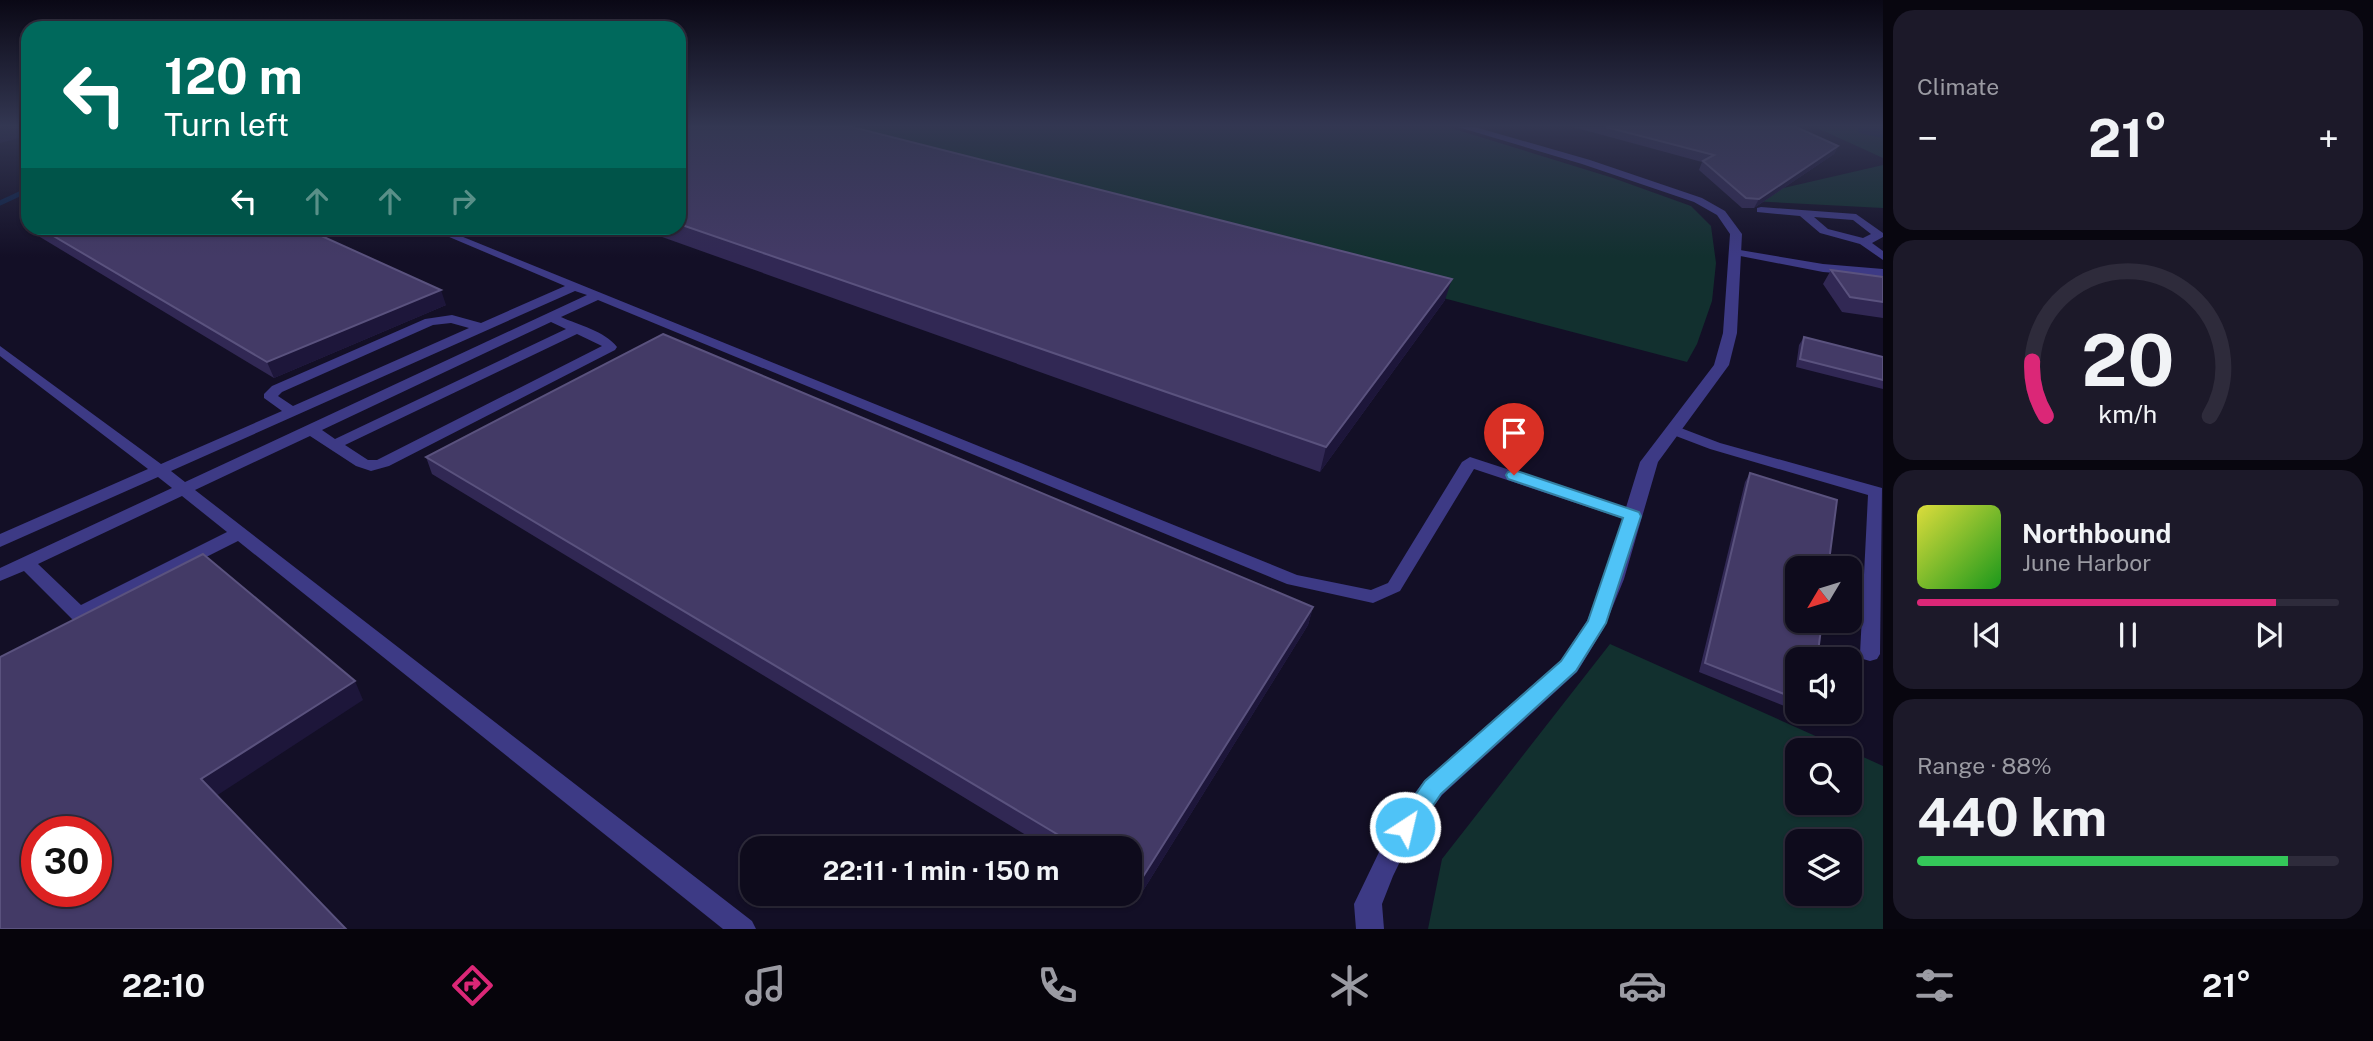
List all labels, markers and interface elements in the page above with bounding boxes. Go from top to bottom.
text: 120 m [164,47,303,105]
icon: left [49,49,140,140]
text: Climate [1917,73,1999,100]
text: Turn left [164,106,289,143]
text: 21° [2088,108,2168,169]
text: − [1917,116,1938,161]
text: + [2318,116,2339,161]
icon: left [225,182,263,220]
icon: ahead [298,182,336,220]
icon: ahead [371,182,409,220]
icon: right [444,182,482,220]
text: 20 [2081,317,2175,402]
text: km/h [2099,398,2157,428]
pin [1484,403,1544,475]
icon: arrive [1495,414,1533,452]
text: Northbound [2022,518,2171,549]
text: June Harbor [2022,549,2151,576]
north arrow [1785,556,1862,634]
map controls [1785,556,1862,906]
icon: previous [1968,616,2006,654]
icon: pause [2109,616,2147,654]
icon: next [2250,616,2288,654]
button: sound [1785,647,1862,724]
button: search [1785,738,1862,815]
text: Range · 88% [1917,752,2052,779]
text: 440 km [1917,787,2107,848]
position arrow [1368,790,1442,864]
speed limit sign: 30 [21,816,112,907]
button: layers [1785,829,1862,906]
text: 22:11 · 1 min · 150 m [823,855,1059,886]
icon: directions [448,961,497,1010]
icon: music [741,961,790,1010]
icon: phone [1033,961,1082,1010]
icon: climate [1325,961,1374,1010]
icon: car [1618,961,1667,1010]
icon: filters [1910,961,1959,1010]
text: 22:10 [122,967,205,1004]
text: 21° [2202,967,2251,1004]

